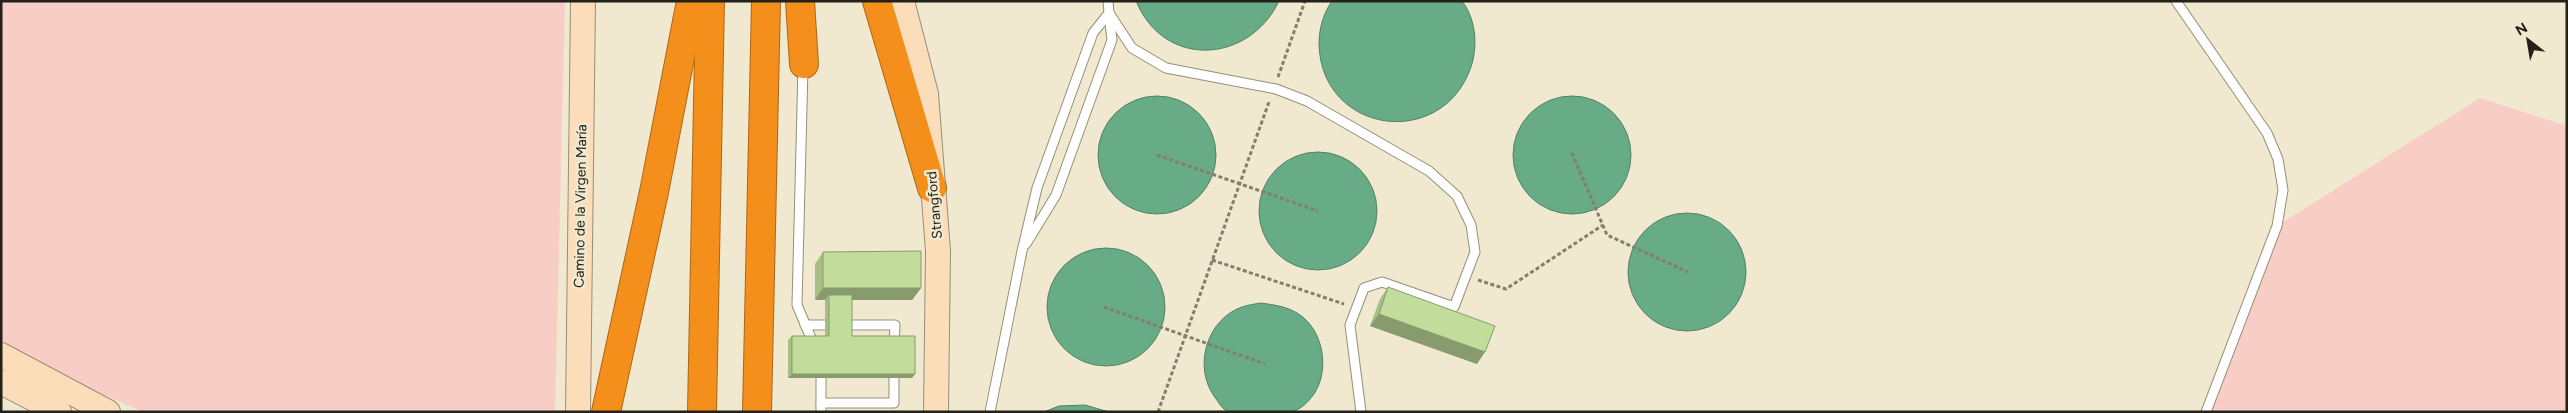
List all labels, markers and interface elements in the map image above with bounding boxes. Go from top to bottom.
north arrow [2503,15,2553,65]
text: N [2513,19,2531,39]
street label: Camino de la Virgen María [571,124,590,288]
street label: Strangford [923,170,946,240]

